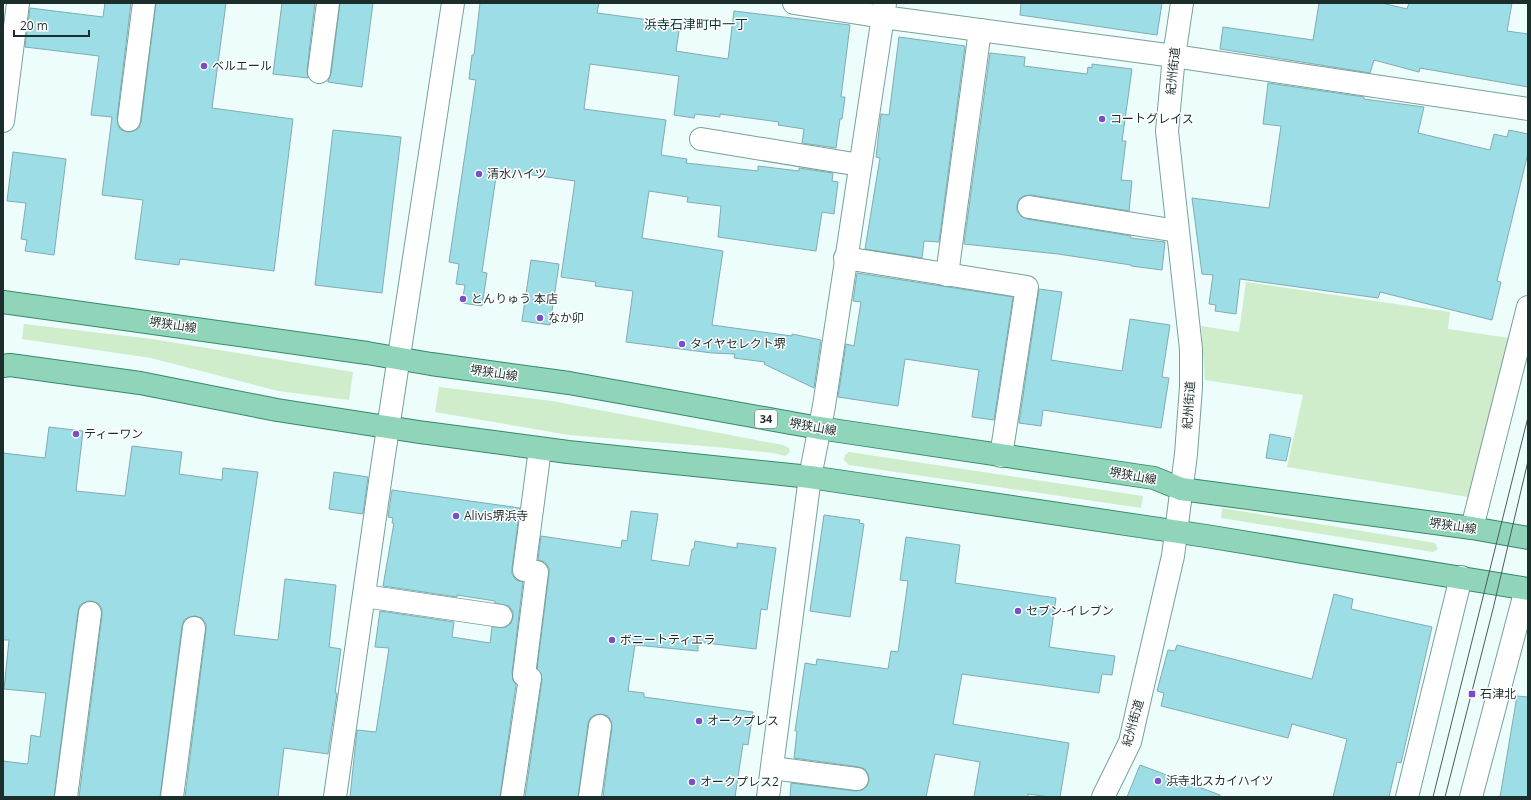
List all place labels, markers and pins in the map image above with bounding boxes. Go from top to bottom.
place label: ベルエール [212,57,272,74]
marker: ベルエール [199,61,209,71]
place label: コートグレイス [1110,110,1194,127]
marker: コートグレイス [1097,114,1107,124]
place label: 清水ハイツ [487,165,547,182]
marker: 清水ハイツ [474,169,484,179]
place label: とんりゅう 本店 [471,290,558,307]
marker: とんりゅう 本店 [458,294,468,304]
place label: なか卯 [548,309,584,326]
marker: なか卯 [535,313,545,323]
place label: タイヤセレクト堺 [690,335,786,352]
marker: タイヤセレクト堺 [677,339,687,349]
place label: ティーワン [84,425,143,442]
marker: ティーワン [71,429,81,439]
place label: Alivis堺浜寺 [464,507,528,524]
marker: Alivis堺浜寺 [451,511,461,521]
place label: セブン-イレブン [1026,602,1114,619]
marker: セブン-イレブン [1013,606,1023,616]
place label: ボニートティエラ [620,631,715,648]
marker: ボニートティエラ [607,635,617,645]
place label: 石津北 [1480,685,1516,702]
marker: 石津北 [1467,689,1477,699]
place label: オークプレス [707,712,779,729]
marker: オークプレス [694,716,704,726]
place label: 浜寺北スカイハイツ [1166,772,1274,789]
place label: オークプレス2 [700,773,779,790]
marker: 浜寺北スカイハイツ [1153,776,1163,786]
marker: オークプレス2 [687,777,697,787]

